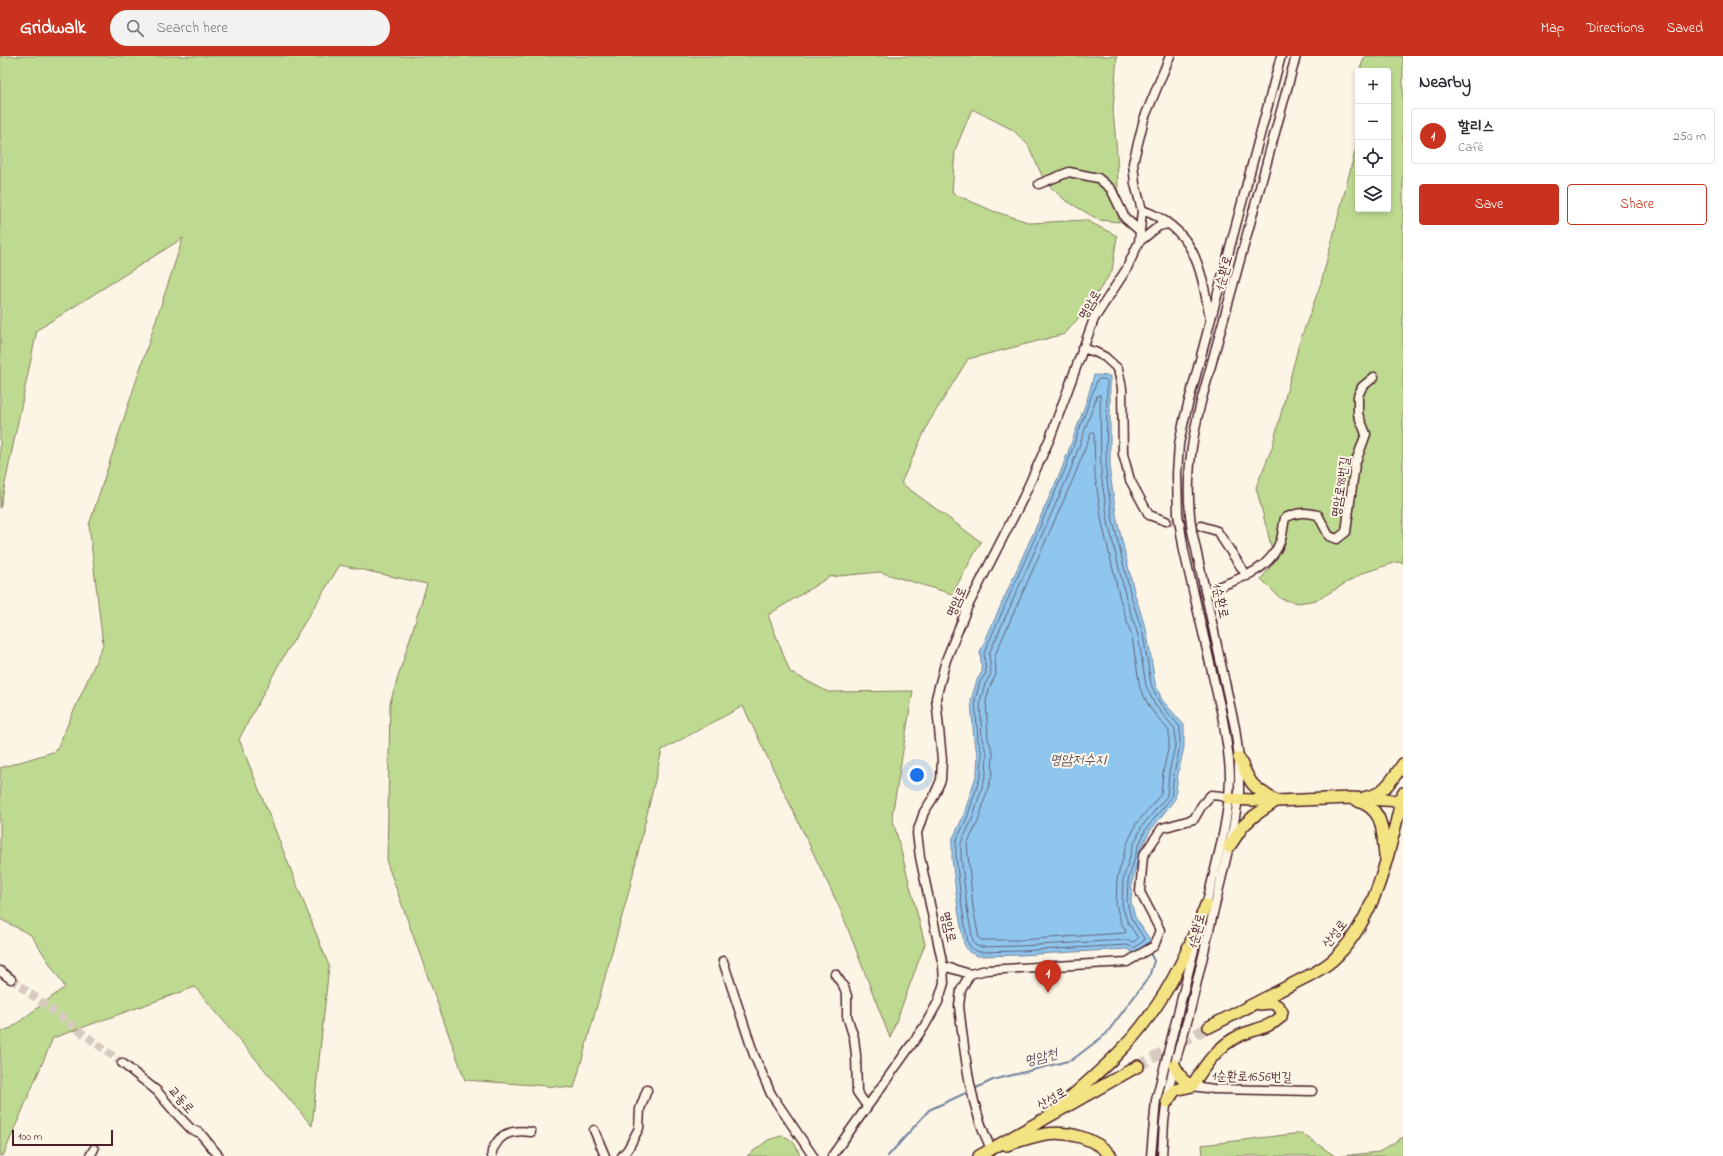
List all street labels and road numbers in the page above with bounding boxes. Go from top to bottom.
street label: 1순환로 [1210,253,1238,293]
street label: 명암로 [1074,287,1106,323]
street label: 명암로98번길 [1327,455,1355,519]
street label: 1순환로 [1207,582,1233,620]
street label: 명암로 [942,584,972,620]
street label: 명암로 [935,910,961,944]
street label: 1순환로 [1183,911,1211,951]
street label: 산성로 [1318,916,1352,952]
street label: 1순환로1656번길 [1212,1067,1292,1087]
street label: 교동로 [164,1082,198,1118]
street label: 산성로 [1034,1083,1070,1115]

